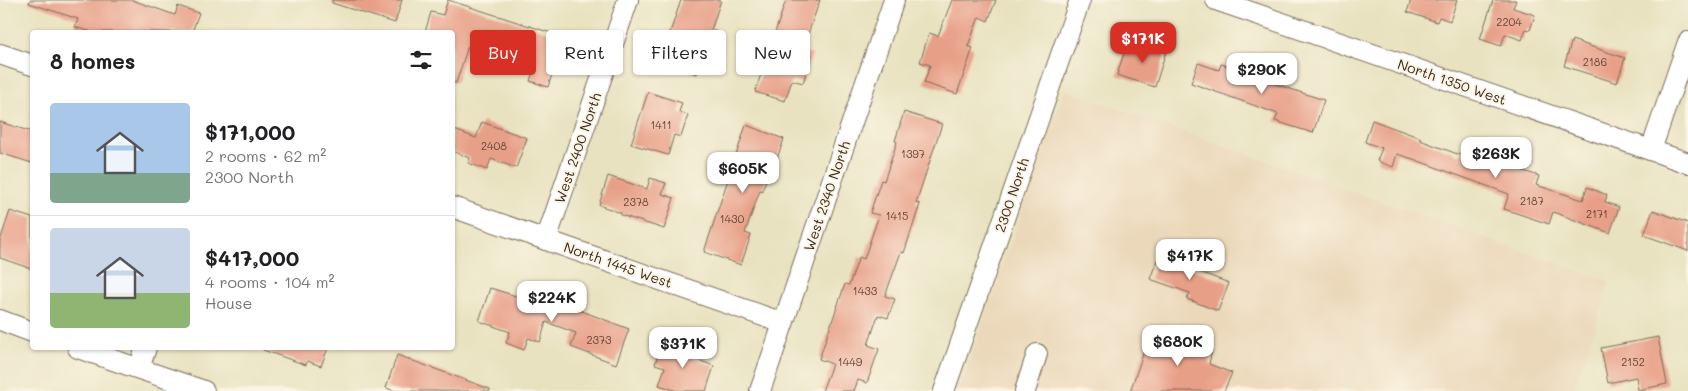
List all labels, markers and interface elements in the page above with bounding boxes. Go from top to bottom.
house number: 2204 [1496,14,1522,29]
pin: $171K [1108,22,1178,64]
text: $171K [1121,27,1165,48]
chip: Buy [470,30,536,75]
chip: Rent [546,30,623,75]
chip: Filters [633,30,726,75]
chip: New [736,30,810,75]
icon: filters [407,46,435,74]
text: 8 homes [50,47,135,74]
pin: $290K [1227,52,1297,95]
street label: North 1350 West [1395,54,1509,109]
house number: 2186 [1583,54,1607,69]
text: $290K [1237,58,1287,79]
street label: West 2400 North [550,90,605,206]
house number: 1411 [650,117,672,132]
text: $171,000 [205,118,295,145]
icon: home [90,123,150,183]
pin: $263K [1461,136,1531,179]
house number: 2408 [481,138,507,153]
street label: West 2340 North [799,138,854,254]
text: $263K [1472,142,1520,163]
text: 2 rooms · 62 m² [205,145,326,166]
house number: 1397 [901,146,925,161]
pin: $605K [708,152,778,194]
street label: 2300 North [990,155,1033,235]
text: $605K [718,157,768,178]
text: 2300 North [205,166,294,187]
house number: 2187 [1520,193,1544,208]
house number: 2378 [623,194,649,209]
house number: 2171 [1586,206,1608,221]
house number: 1415 [886,208,908,223]
house number: 1430 [720,211,745,226]
street label: North 1445 West [561,237,675,292]
pin: $417K [1155,238,1225,281]
text: $417,000 [205,244,299,271]
text: $417K [1167,244,1213,265]
icon: home [90,248,150,308]
text: 4 rooms · 104 m² [205,271,335,292]
pin: $224K [517,280,587,323]
house number: 1433 [853,283,878,298]
text: $224K [528,286,576,307]
text: House [205,292,252,313]
pin: $680K [1143,324,1213,367]
pin: $371K [648,326,718,369]
text: $680K [1153,330,1203,351]
house number: 2373 [586,332,612,347]
text: $371K [660,332,706,353]
house number: 1449 [838,354,863,369]
house number: 2152 [1621,354,1645,369]

